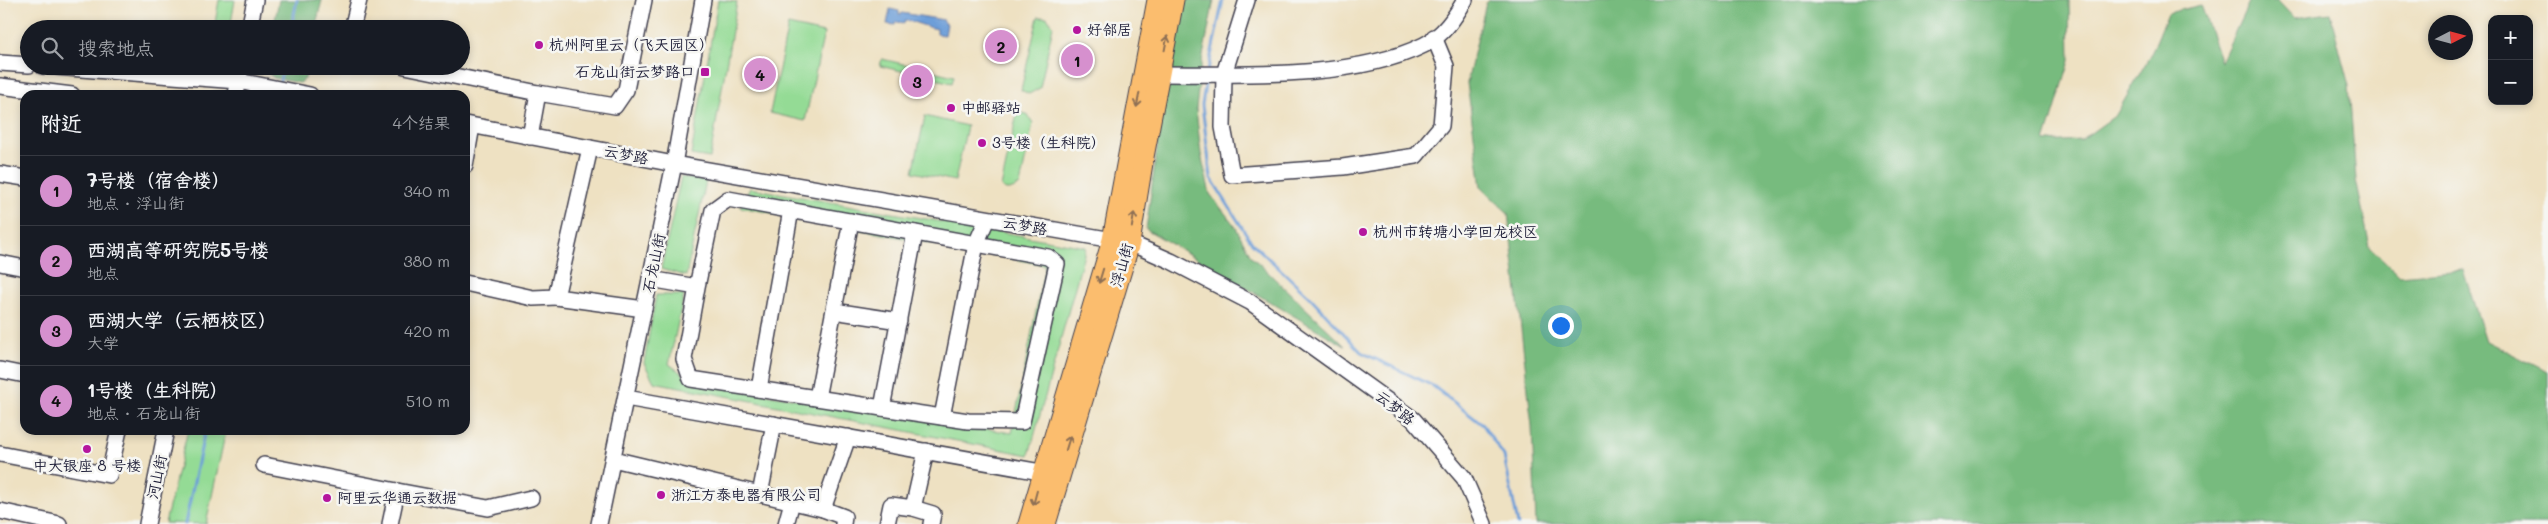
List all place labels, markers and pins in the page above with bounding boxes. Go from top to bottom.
place label: 好邻居 [1087,19,1132,39]
marker: 好邻居 [1071,24,1083,36]
pin: 2 [985,27,1017,65]
place label: 杭州阿里云（飞天园区） [549,34,714,54]
marker: 杭州阿里云（飞天园区） [533,39,545,51]
pin: 1 [1061,41,1093,79]
pin: 4 [744,55,776,93]
place label: 石龙山街云梦路口 [575,61,695,81]
pin: 3 [901,62,933,100]
marker: 石龙山街云梦路口 [699,66,711,78]
place label: 中邮驿站 [961,97,1021,117]
marker: 中邮驿站 [945,102,957,114]
place label: 3号楼（生科院） [992,132,1106,152]
marker: 3号楼（生科院） [976,137,988,149]
place label: 杭州市转塘小学回龙校区 [1373,221,1538,241]
marker: 杭州市转塘小学回龙校区 [1357,226,1369,238]
marker: 中大银座 8 号楼 [81,443,93,455]
place label: 中大银座 8 号楼 [33,455,141,475]
place label: 浙江方泰电器有限公司 [671,484,821,504]
place label: 阿里云华通云数据 [337,487,457,507]
marker: 浙江方泰电器有限公司 [655,489,667,501]
marker: 阿里云华通云数据 [321,492,333,504]

